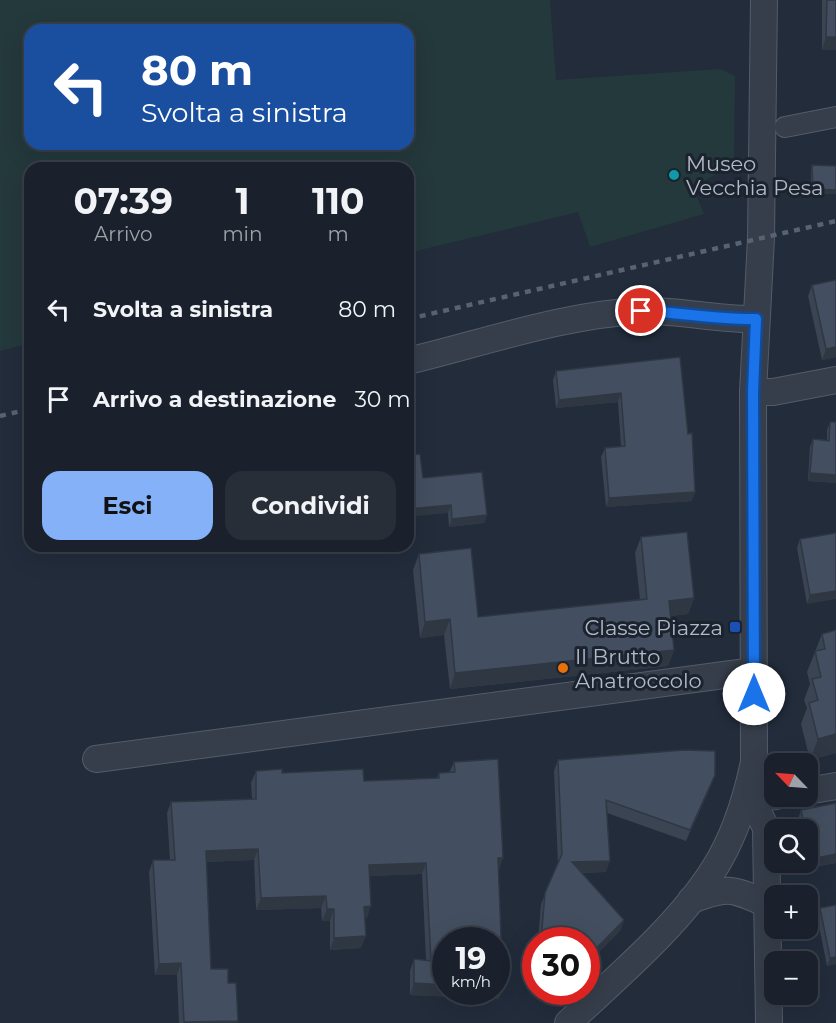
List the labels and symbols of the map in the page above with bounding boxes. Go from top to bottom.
place label: Museo Vecchia Pesa [686,151,823,200]
marker: Museo Vecchia Pesa [667,168,681,182]
pin [615,285,666,336]
place label: Classe Piazza [584,615,723,640]
marker: Classe Piazza [728,620,742,634]
place label: Il Brutto Anatroccolo [575,644,702,693]
marker: Il Brutto Anatroccolo [556,661,570,675]
position arrow [722,662,786,726]
north arrow [764,753,818,807]
speed limit sign: 30 [522,927,600,1005]

